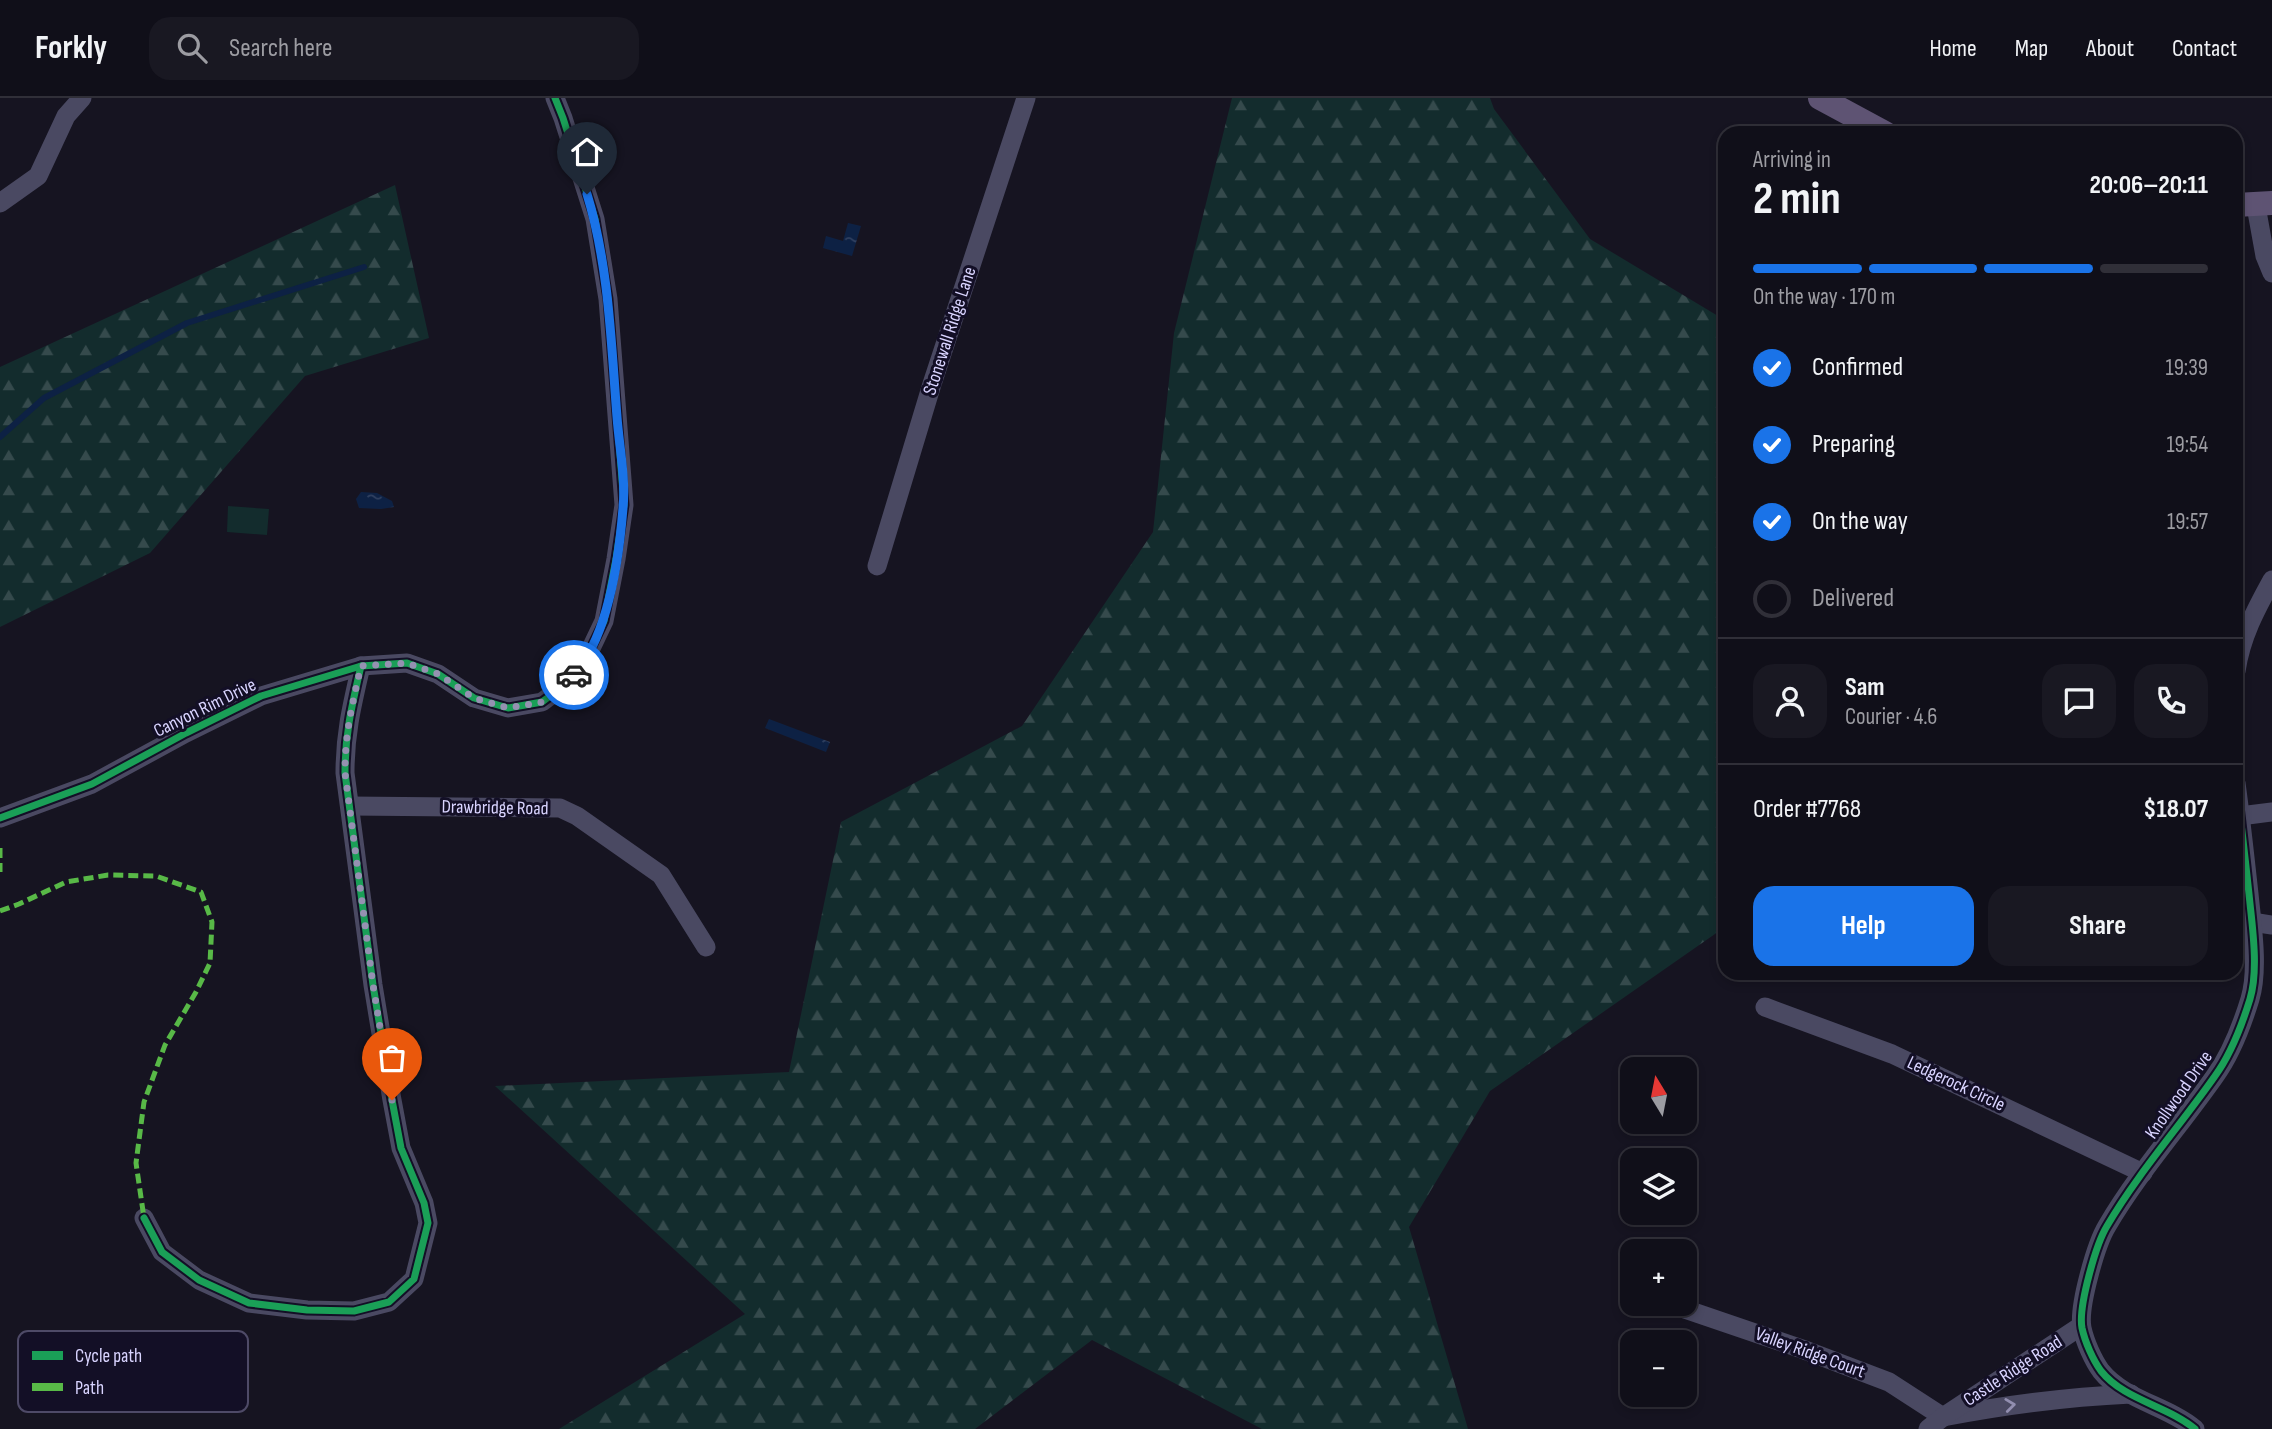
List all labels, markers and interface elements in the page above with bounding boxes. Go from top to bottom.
search box [149,17,639,80]
text: Forkly [35,28,107,68]
icon: search [173,29,211,67]
text: Search here [229,33,332,64]
text: Home [1929,34,1977,63]
text: Map [2015,34,2048,63]
text: About [2086,34,2134,63]
text: Contact [2172,34,2237,63]
pin [557,122,617,194]
icon: home [568,133,606,171]
text: Arriving in [1753,146,1831,174]
text: 20:06–20:11 [2089,170,2208,201]
text: 2 min [1753,172,1841,227]
street label: Stonewall Ridge Lane [918,264,982,398]
text: On the way · 170 m [1753,283,1895,311]
icon: check [1753,349,1791,387]
text: Confirmed [1812,352,1903,383]
text: 19:39 [2166,354,2208,382]
icon: check [1753,426,1791,464]
text: Preparing [1812,429,1895,460]
text: 19:54 [2167,431,2208,459]
icon: check [1753,503,1791,541]
text: On the way [1812,506,1908,537]
text: 19:57 [2167,508,2208,536]
text: Delivered [1812,583,1894,614]
courier [539,640,609,710]
icon: car [555,656,593,694]
button: person [1753,664,1827,738]
button: chat [2042,664,2116,738]
button: phone [2134,664,2208,738]
text: Sam [1845,672,1885,703]
street label: Canyon Rim Drive [150,673,260,743]
text: Courier · 4.6 [1845,703,1937,731]
text: Order #7768 [1753,794,1861,825]
text: $18.07 [2143,794,2208,825]
street label: Drawbridge Road [441,796,549,820]
button: Help [1753,886,1974,966]
button: Share [1988,886,2208,966]
pin [362,1028,422,1100]
icon: bag [373,1039,411,1077]
street label: Knollwood Drive [2140,1047,2218,1143]
street label: Ledgerock Circle [1904,1051,2008,1117]
north arrow [1620,1057,1698,1134]
map controls [1620,1057,1697,1407]
button: layers [1620,1148,1697,1225]
button: + [1620,1239,1697,1316]
street label: Valley Ridge Court [1752,1323,1868,1384]
button: − [1620,1330,1697,1407]
legend [18,1331,248,1412]
street label: Castle Ridge Road [1959,1331,2067,1411]
text: Cycle path [75,1345,142,1368]
text: Path [75,1377,104,1400]
one-way arrow [2004,1398,2016,1413]

